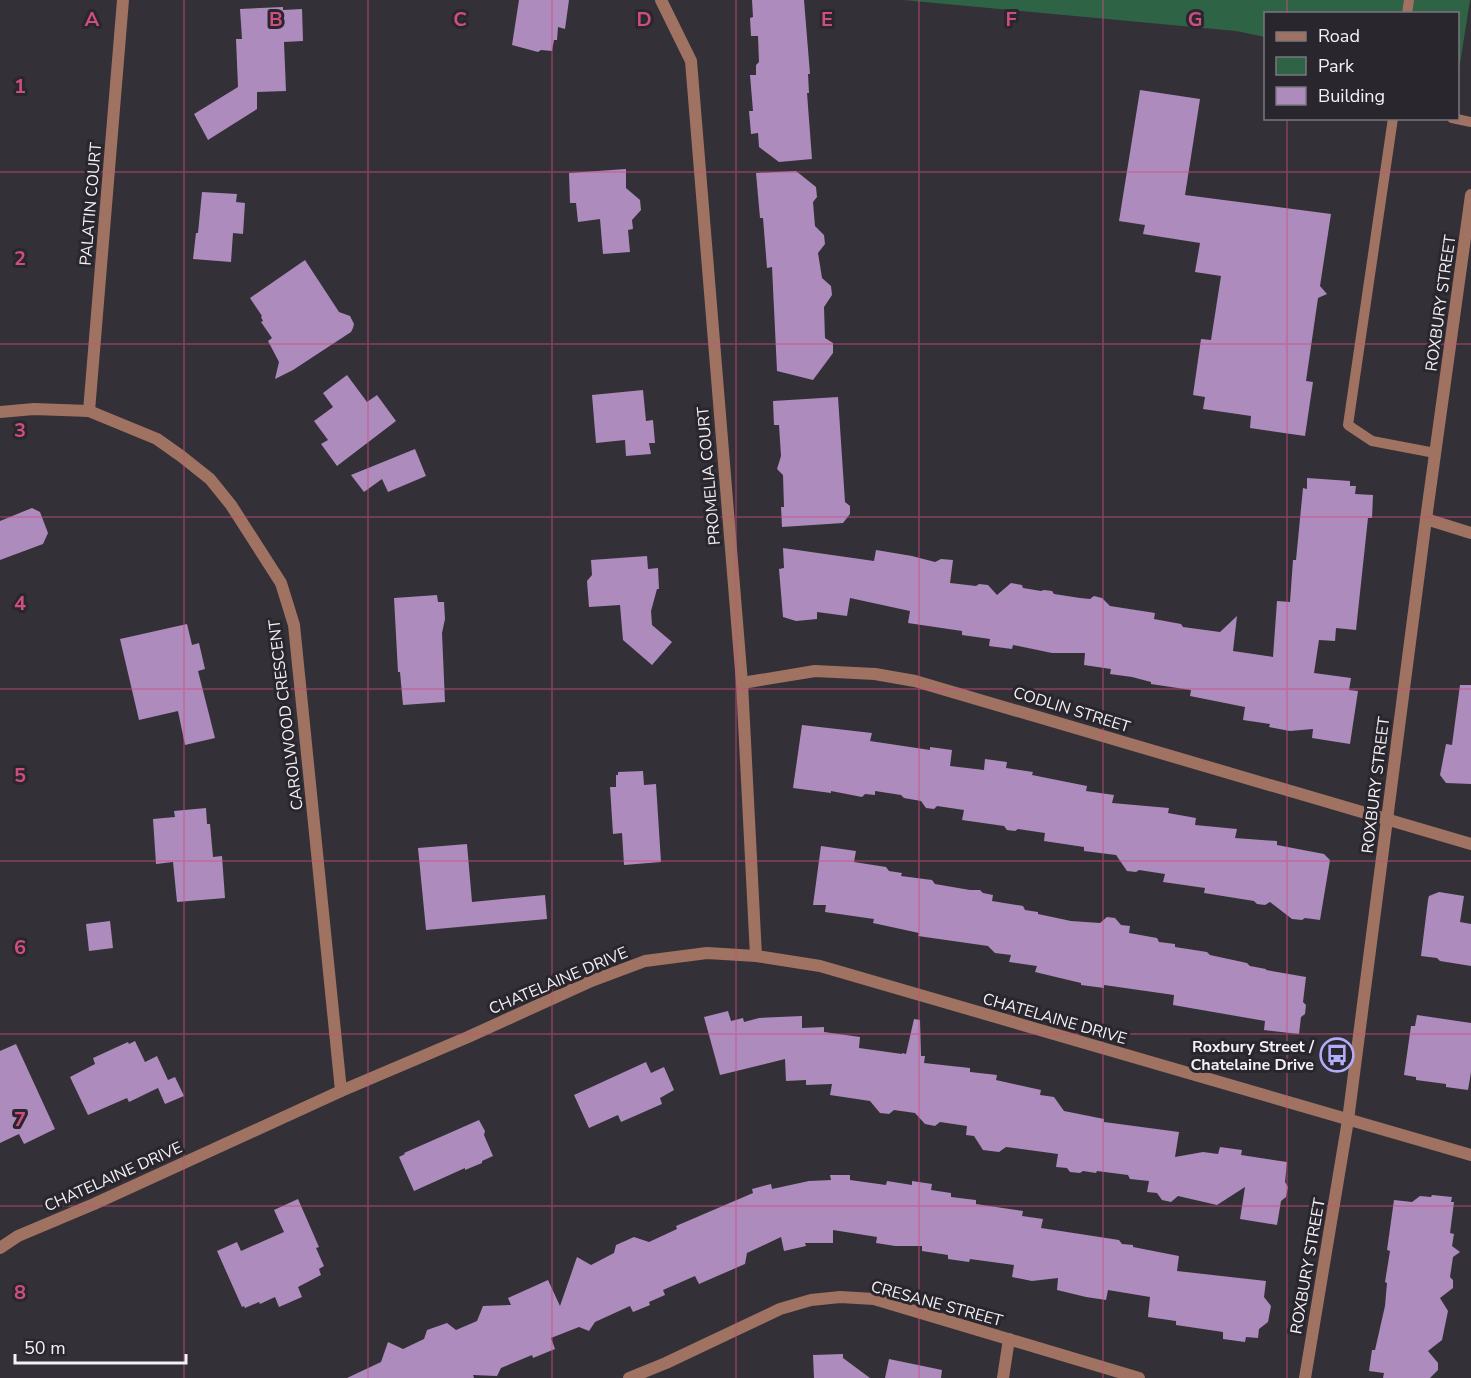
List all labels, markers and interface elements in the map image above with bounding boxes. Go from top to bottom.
text: A [85,6,100,33]
text: B [269,6,283,33]
text: C [453,6,467,33]
text: D [636,6,652,33]
text: E [821,6,833,33]
text: F [1005,6,1017,33]
text: G [1188,6,1202,33]
legend [1264,12,1459,120]
text: Road [1318,24,1360,48]
text: Park [1318,54,1355,78]
text: 1 [14,73,26,100]
text: Building [1318,84,1385,108]
street label: PALATIN COURT [75,141,107,267]
street label: ROXBURY STREET [1421,233,1462,373]
text: 2 [14,245,26,272]
street label: PROMELIA COURT [692,405,726,546]
text: 3 [14,417,26,444]
text: 4 [14,590,26,617]
street label: CAROLWOOD CRESCENT [263,618,309,812]
street label: CODLIN STREET [1010,682,1133,738]
street label: ROXBURY STREET [1357,715,1395,855]
text: 5 [14,762,26,789]
text: 6 [14,934,26,961]
street label: CHATELAINE DRIVE [486,942,631,1020]
street label: CHATELAINE DRIVE [980,988,1129,1050]
place label: Roxbury Street / Chatelaine Drive [1191,1036,1315,1076]
bus stop icon: Roxbury Street / Chatelaine Drive [1319,1037,1355,1073]
text: 7 [14,1106,26,1133]
street label: CHATELAINE DRIVE [41,1137,186,1217]
street label: ROXBURY STREET [1285,1196,1331,1336]
street label: CRESANE STREET [868,1276,1005,1332]
text: 8 [14,1279,26,1306]
scale bar [15,1327,186,1365]
text: 50 m [24,1336,66,1360]

